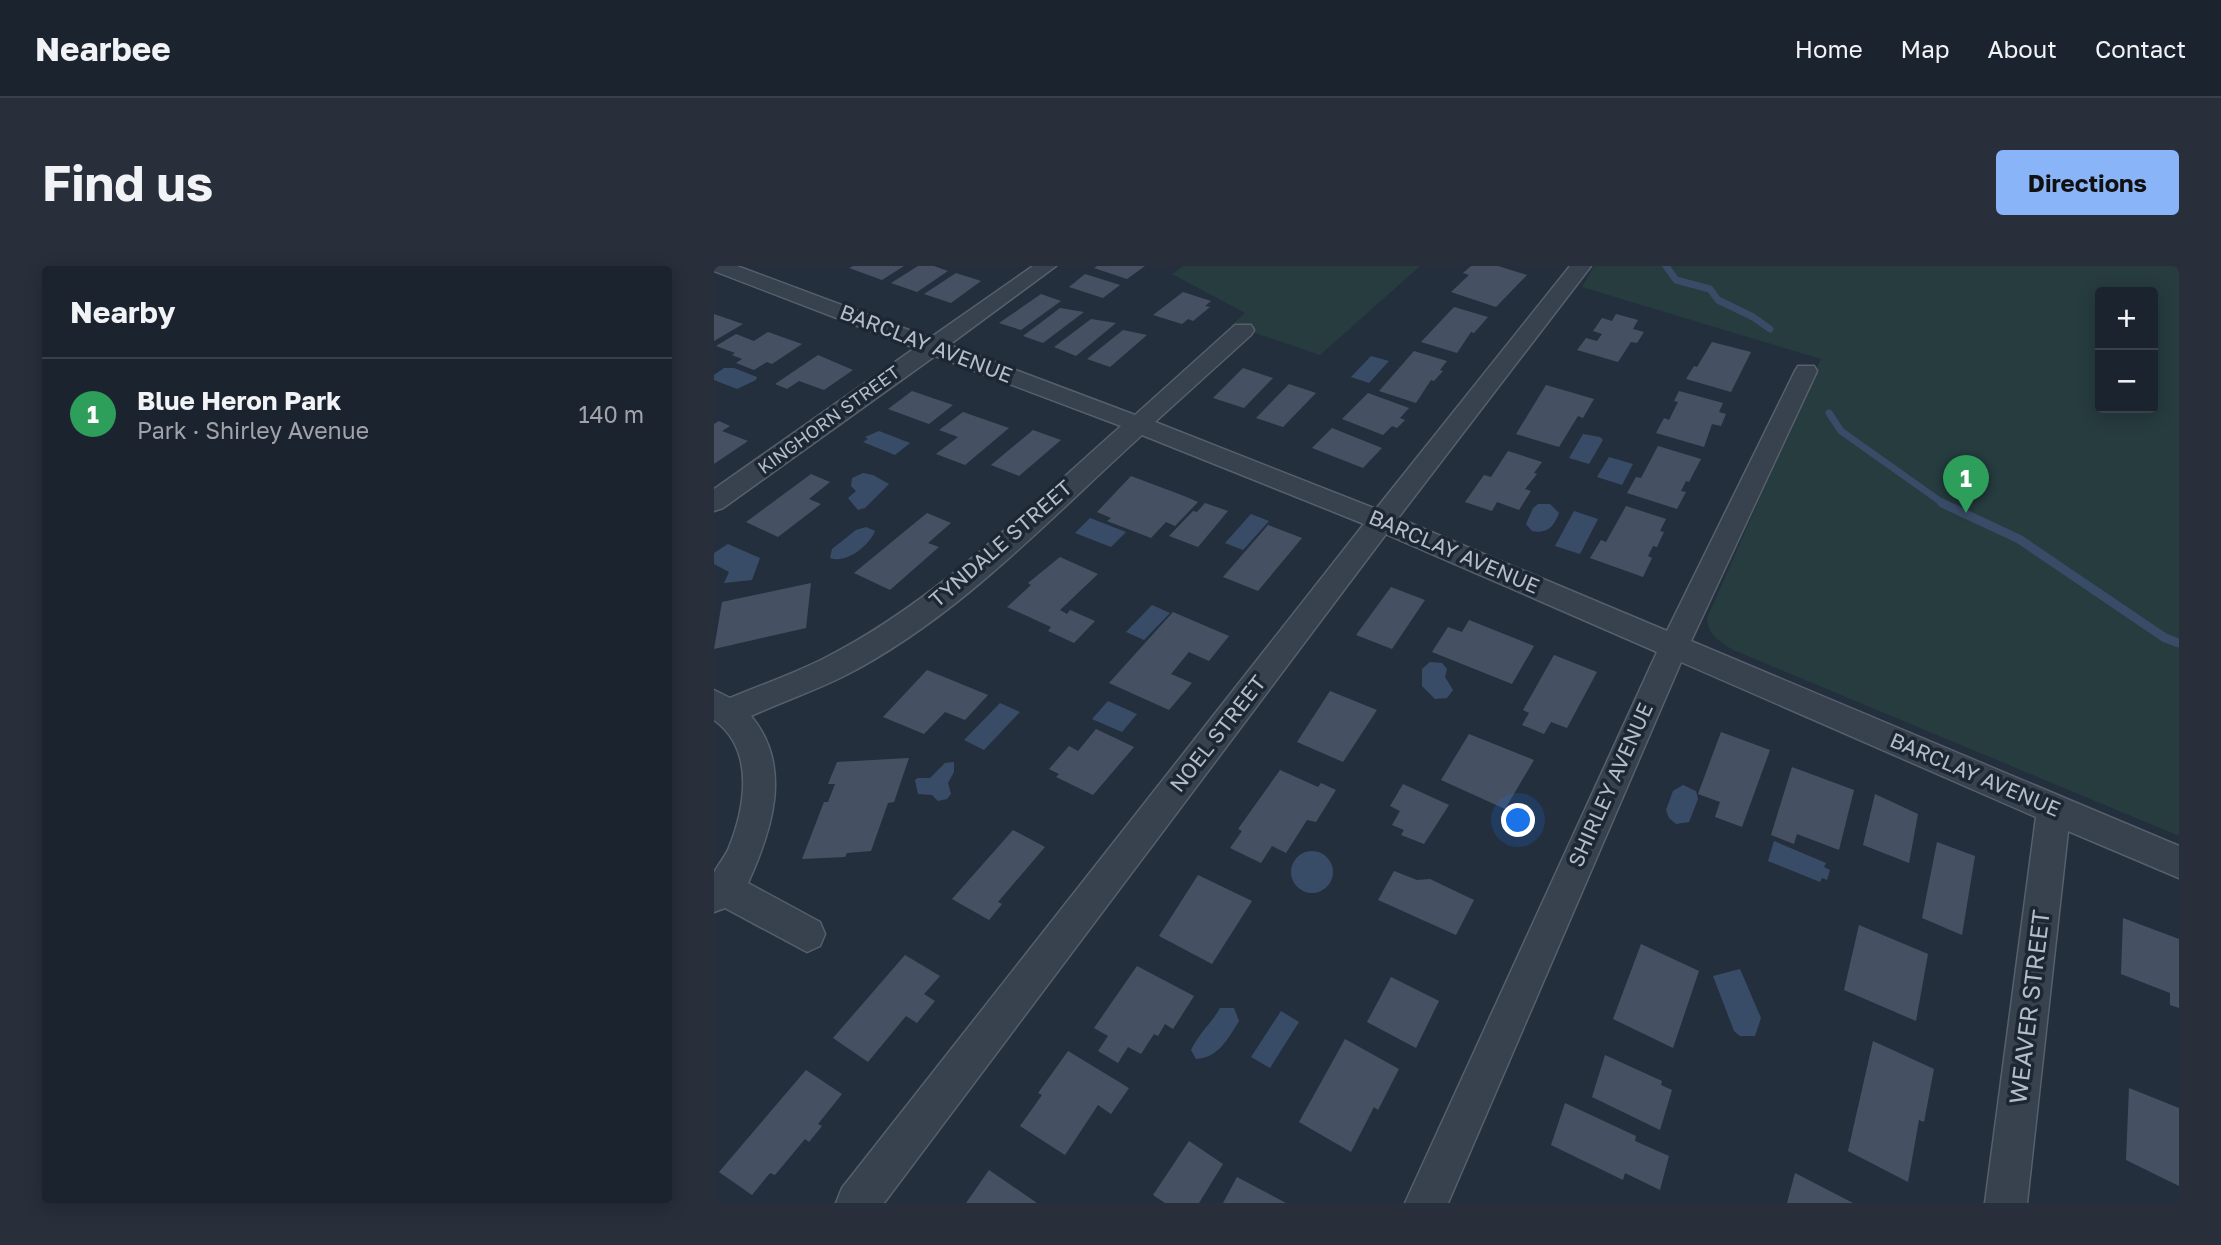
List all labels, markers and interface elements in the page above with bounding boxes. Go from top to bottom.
text: Nearbee [35,29,171,68]
text: Home [1795,34,1863,63]
text: Map [1901,34,1950,63]
text: About [1988,34,2057,63]
text: Contact [2095,34,2186,63]
button: Directions [1996,150,2179,215]
text: Find us [42,153,213,212]
map controls [2095,287,2158,413]
button: + [2095,287,2158,350]
text: Nearby [70,294,175,330]
street label: BARCLAY AVENUE [836,298,1016,388]
button: − [2095,350,2158,413]
street label: KINGHORN STREET [753,360,904,478]
text: Blue Heron Park [137,385,341,416]
text: 1 [87,400,99,428]
text: 140 m [578,400,644,428]
text: Park · Shirley Avenue [137,416,369,444]
pin: 1 [1943,455,1989,513]
street label: TYNDALE STREET [924,474,1077,612]
street label: BARCLAY AVENUE [1365,503,1544,599]
street label: NOEL STREET [1164,670,1271,797]
street label: SHIRLEY AVENUE [1562,698,1658,871]
street label: BARCLAY AVENUE [1886,726,2065,822]
your location [1501,803,1535,837]
street label: WEAVER STREET [2002,908,2055,1106]

